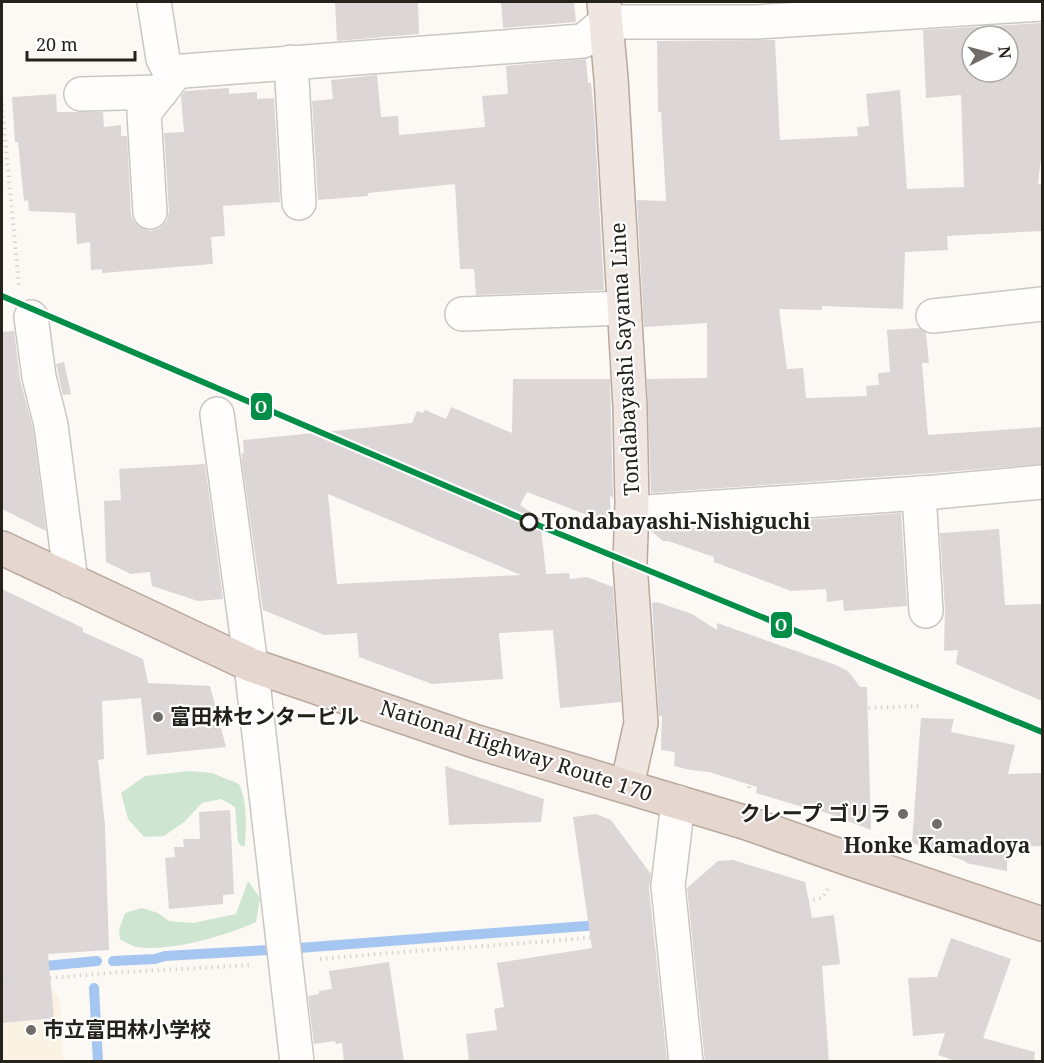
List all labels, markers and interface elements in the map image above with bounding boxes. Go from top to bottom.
scale bar [27,24,135,62]
north arrow [960,24,1020,84]
text: 20 m [36,32,78,56]
text: N [993,45,1017,60]
street label: Tondabayashi Sayama Line [603,222,645,496]
line badge: O [250,392,273,421]
text: O [255,396,267,418]
place label: Tondabayashi-Nishiguchi [542,507,811,535]
marker: Tondabayashi-Nishiguchi [520,513,538,531]
line badge: O [770,611,793,639]
text: O [775,614,787,636]
street label: National Highway Route 170 [377,693,656,807]
place label: 富田林センタービル [170,702,359,730]
marker: 富田林センタービル [151,710,165,724]
place label: クレープ ゴリラ [740,799,891,827]
marker: クレープ ゴリラ [896,807,910,821]
marker: Honke Kamadoya [930,817,944,831]
place label: Honke Kamadoya [844,831,1030,859]
place label: 市立富田林小学校 [43,1015,211,1043]
marker: 市立富田林小学校 [24,1023,38,1037]

